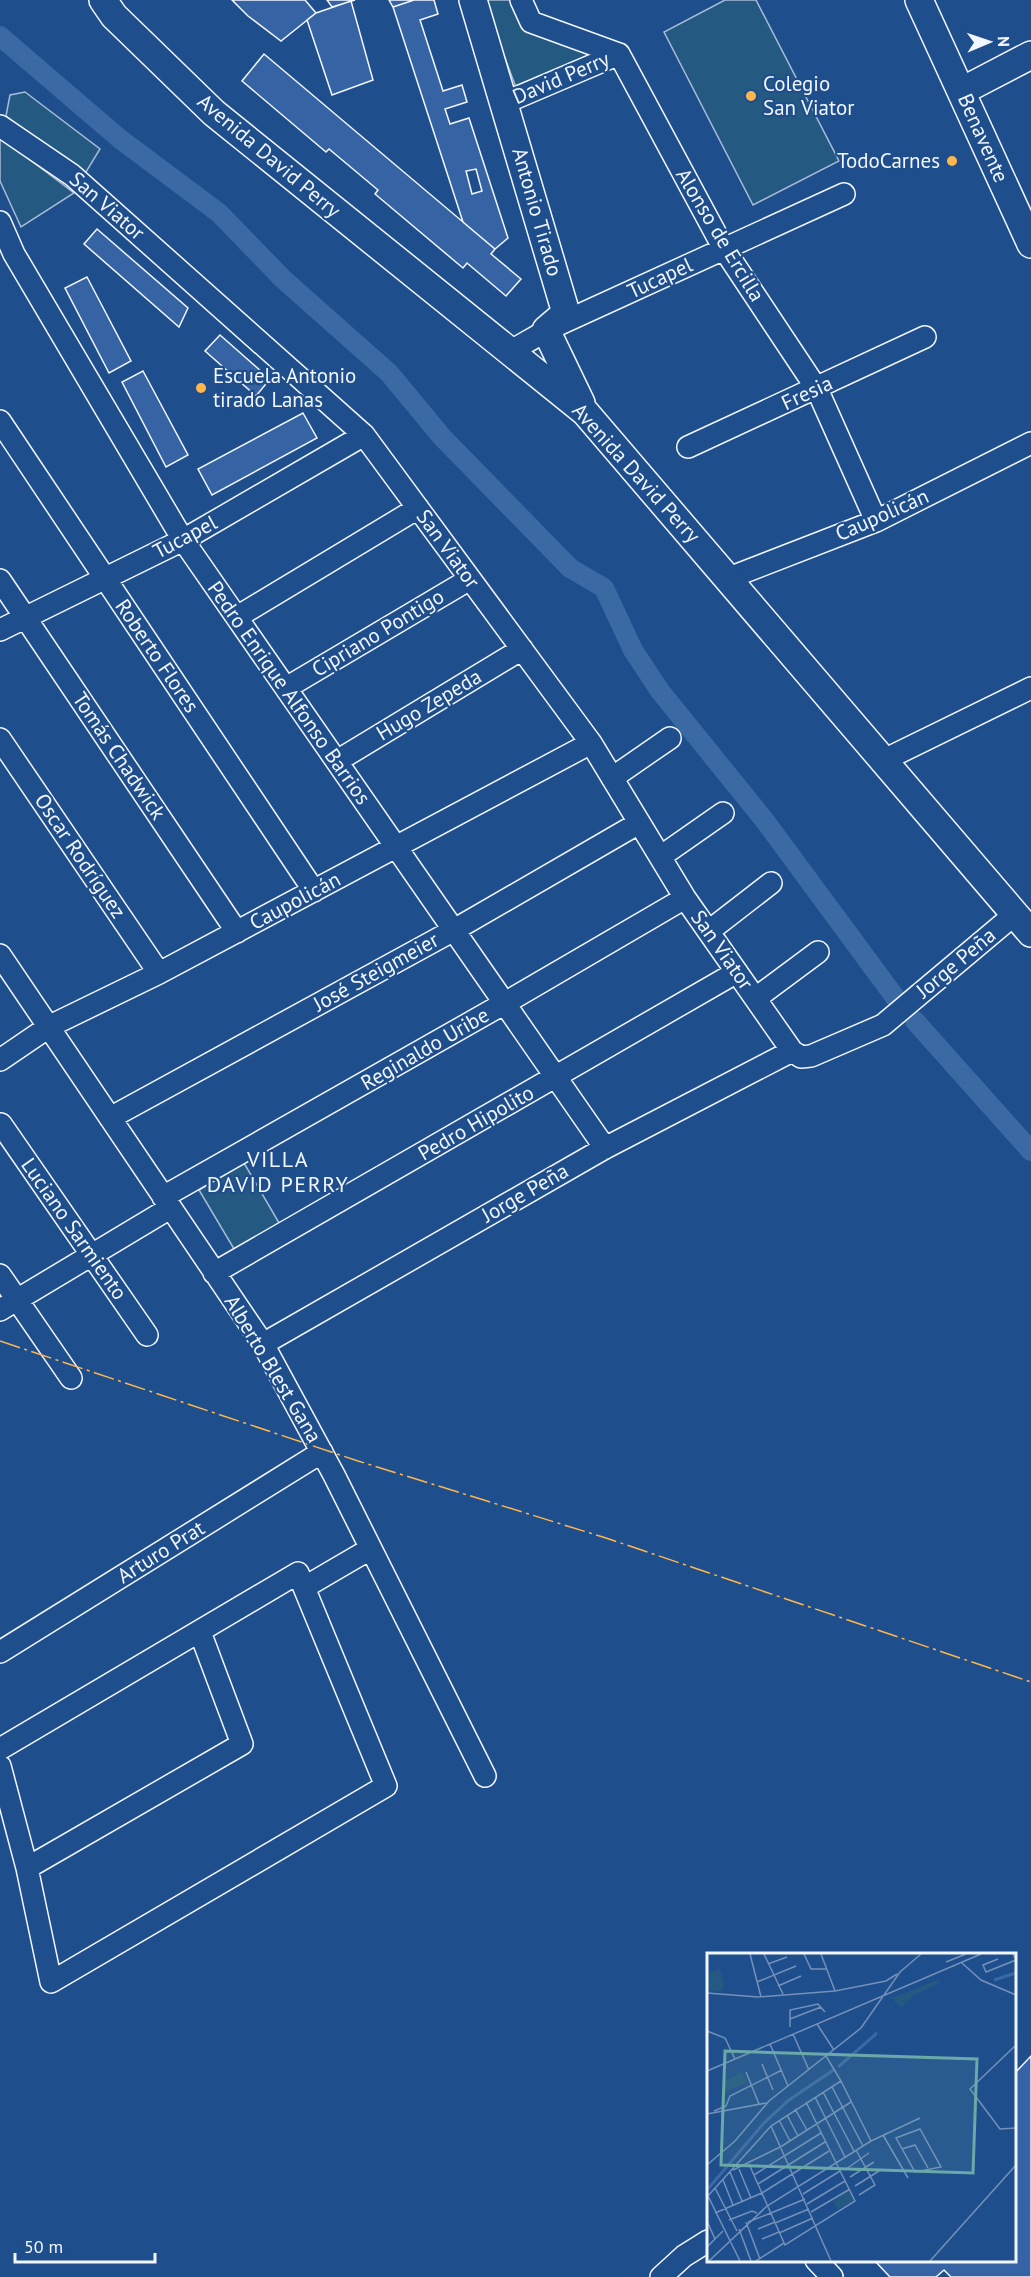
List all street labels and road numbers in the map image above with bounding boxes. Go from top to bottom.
street label: David Perry [508,45,613,110]
street label: Avenida David Perry [192,88,347,224]
street label: Benavente [952,89,1015,186]
street label: Antonio Tirado [506,144,569,279]
street label: Alonso de Ercilla [670,163,771,306]
street label: San Viator [64,165,151,246]
street label: Tucapel [623,251,697,304]
street label: Fresia [777,369,837,416]
street label: Avenida David Perry [566,397,706,548]
street label: Caupolicán [831,482,933,547]
street label: San Viator [411,504,486,594]
street label: Tucapel [148,508,221,565]
street label: Pedro Enrique Alfonso Barrios [202,576,377,810]
street label: Cipriano Pontigo [307,582,449,683]
street label: Roberto Flores [110,594,205,718]
street label: Hugo Zepeda [371,663,486,747]
street label: Tomás Chadwick [67,687,172,825]
street label: Oscar Rodríguez [29,788,132,923]
street label: Caupolicán [245,865,345,936]
street label: San Viator [685,905,760,995]
street label: Jorge Peña [910,922,1001,1004]
street label: José Steigmeier [307,926,443,1018]
street label: Reginaldo Uribe [356,1001,494,1096]
street label: Pedro Hipolito [413,1079,538,1167]
street label: Luciano Sarmiento [15,1152,133,1305]
street label: Jorge Peña [476,1157,573,1229]
street label: Alberto Blest Gana [219,1290,328,1448]
street label: Arturo Prat [112,1514,210,1589]

